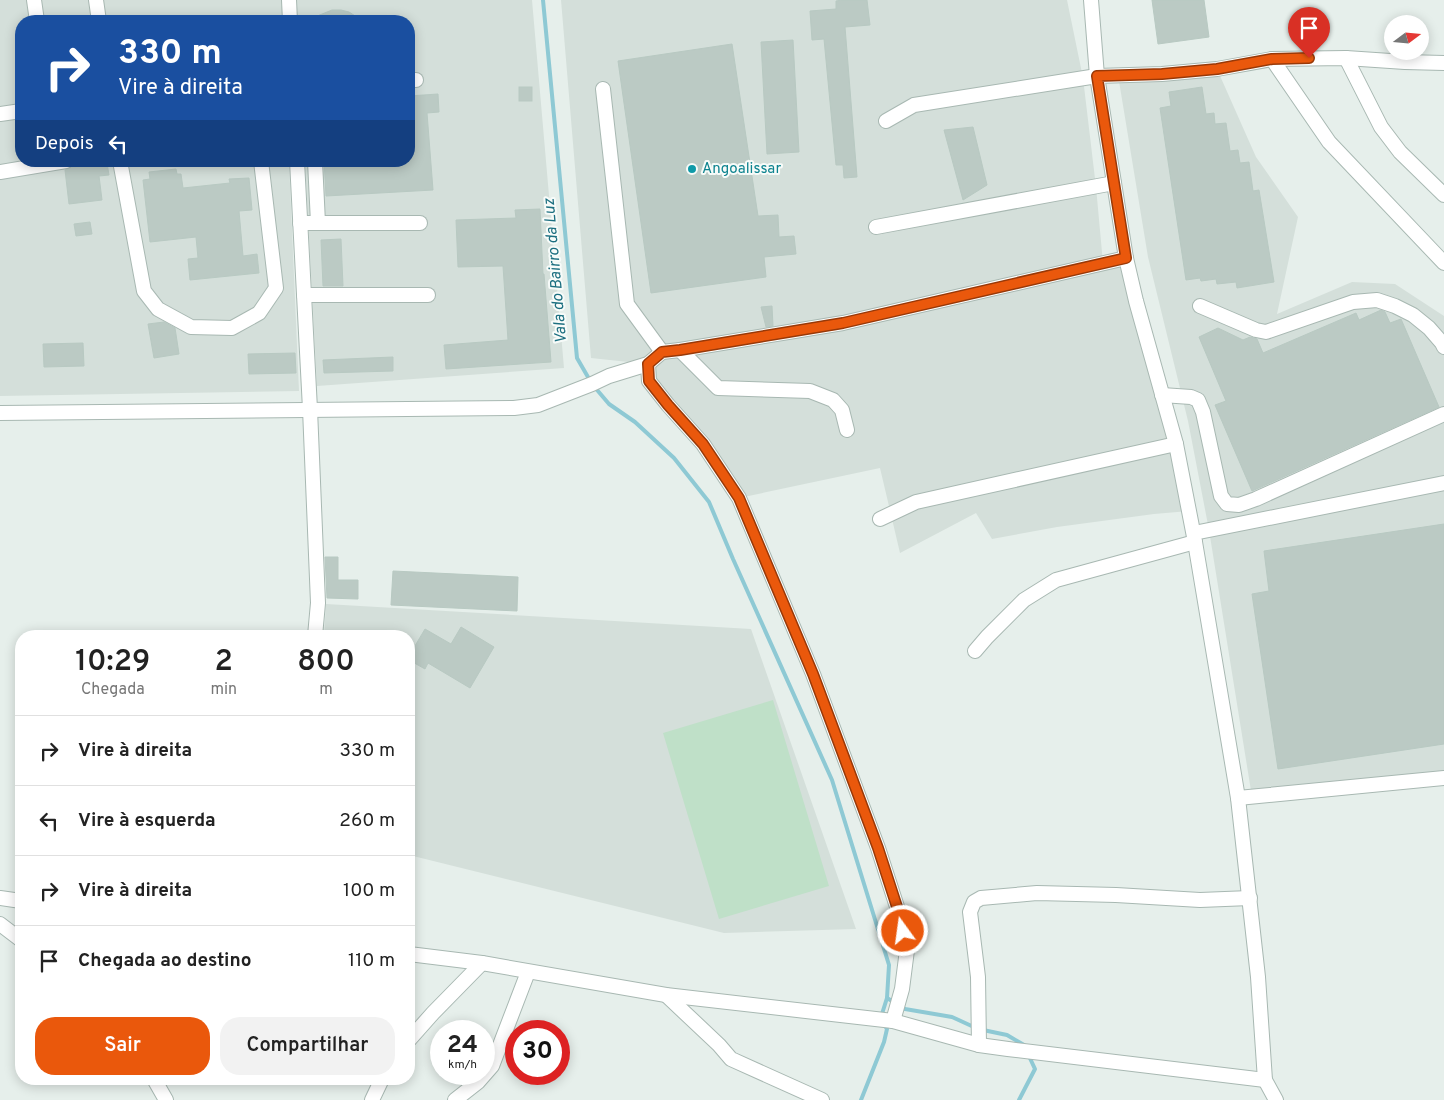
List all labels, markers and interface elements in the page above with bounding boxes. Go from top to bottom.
pin [1288,7,1330,58]
icon: arrive [1295,14,1323,42]
north arrow [1384,15,1429,60]
map controls [1384,15,1429,60]
text: 330 m [118,32,222,76]
icon: right [35,35,100,100]
text: Vire à direita [118,75,243,102]
icon: left [104,130,132,158]
text: Depois [35,132,94,156]
place label: Angoalissar [702,160,781,179]
marker: Angoalissar [686,163,698,175]
water label: Vala do Bairro da Luz [540,196,572,344]
text: 10:29 [75,644,150,681]
text: 2 [215,644,233,681]
text: 800 [297,644,355,681]
text: Chegada [81,680,145,700]
text: min [210,680,237,700]
text: m [319,680,333,700]
icon: right [35,737,63,765]
text: Vire à direita [78,739,192,763]
text: 330 m [340,739,395,763]
icon: left [35,807,63,835]
text: Vire à esquerda [78,809,216,833]
text: 260 m [339,809,395,833]
icon: right [35,877,63,905]
text: Vire à direita [78,879,192,903]
text: 100 m [343,879,395,903]
position arrow [876,904,928,956]
icon: arrive [35,947,63,975]
text: Chegada ao destino [78,949,252,973]
text: 110 m [348,949,395,973]
button: Sair [35,1017,210,1075]
button: Compartilhar [220,1017,395,1075]
speed limit sign: 30 [505,1020,570,1085]
text: 24 [447,1030,478,1062]
text: km/h [448,1057,477,1073]

